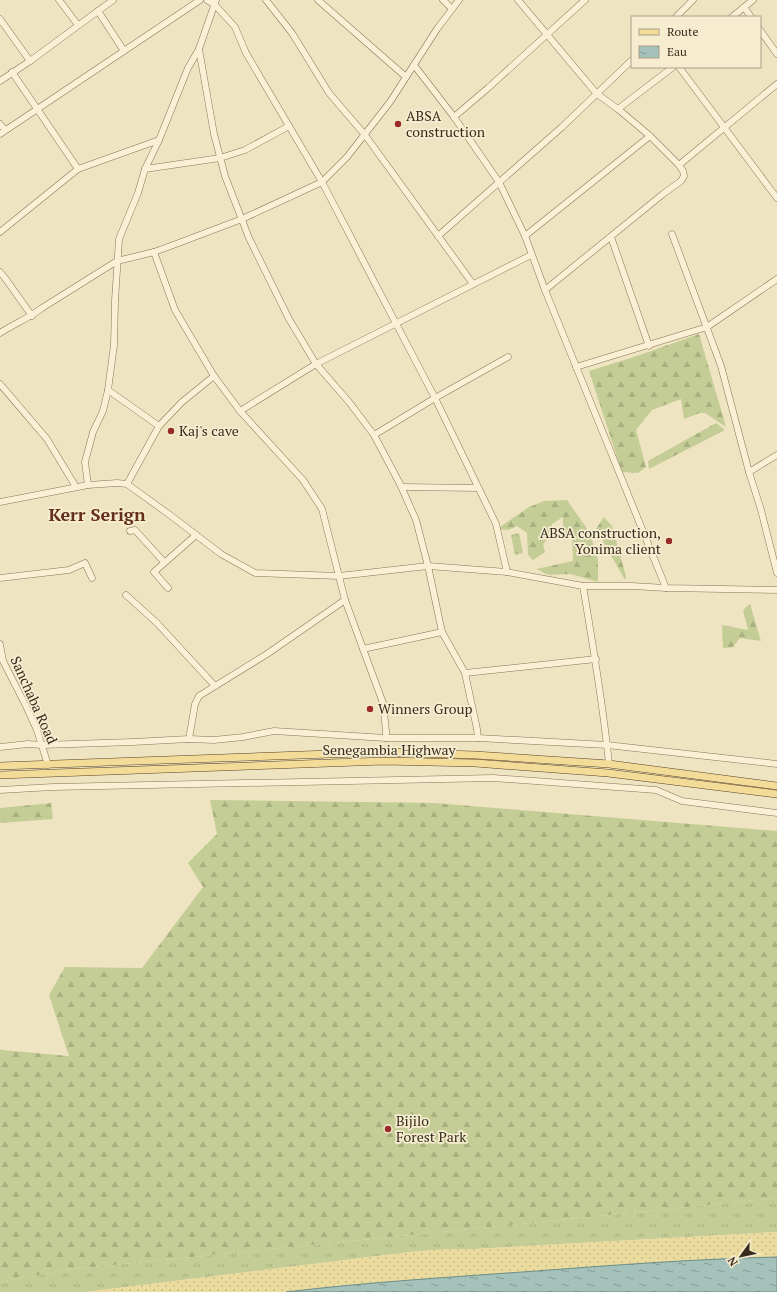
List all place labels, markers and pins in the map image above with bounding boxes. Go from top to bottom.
place label: ABSA construction [406,106,486,141]
marker: ABSA construction [393,119,403,129]
place label: Kaj's cave [179,421,239,440]
marker: Kaj's cave [166,426,176,436]
place label: ABSA construction, Yonima client [540,523,662,558]
marker: ABSA construction, Yonima client [664,536,674,546]
place label: Winners Group [378,699,473,718]
marker: Winners Group [365,704,375,714]
place label: Bijilo Forest Park [396,1111,467,1146]
marker: Bijilo Forest Park [383,1124,393,1134]

